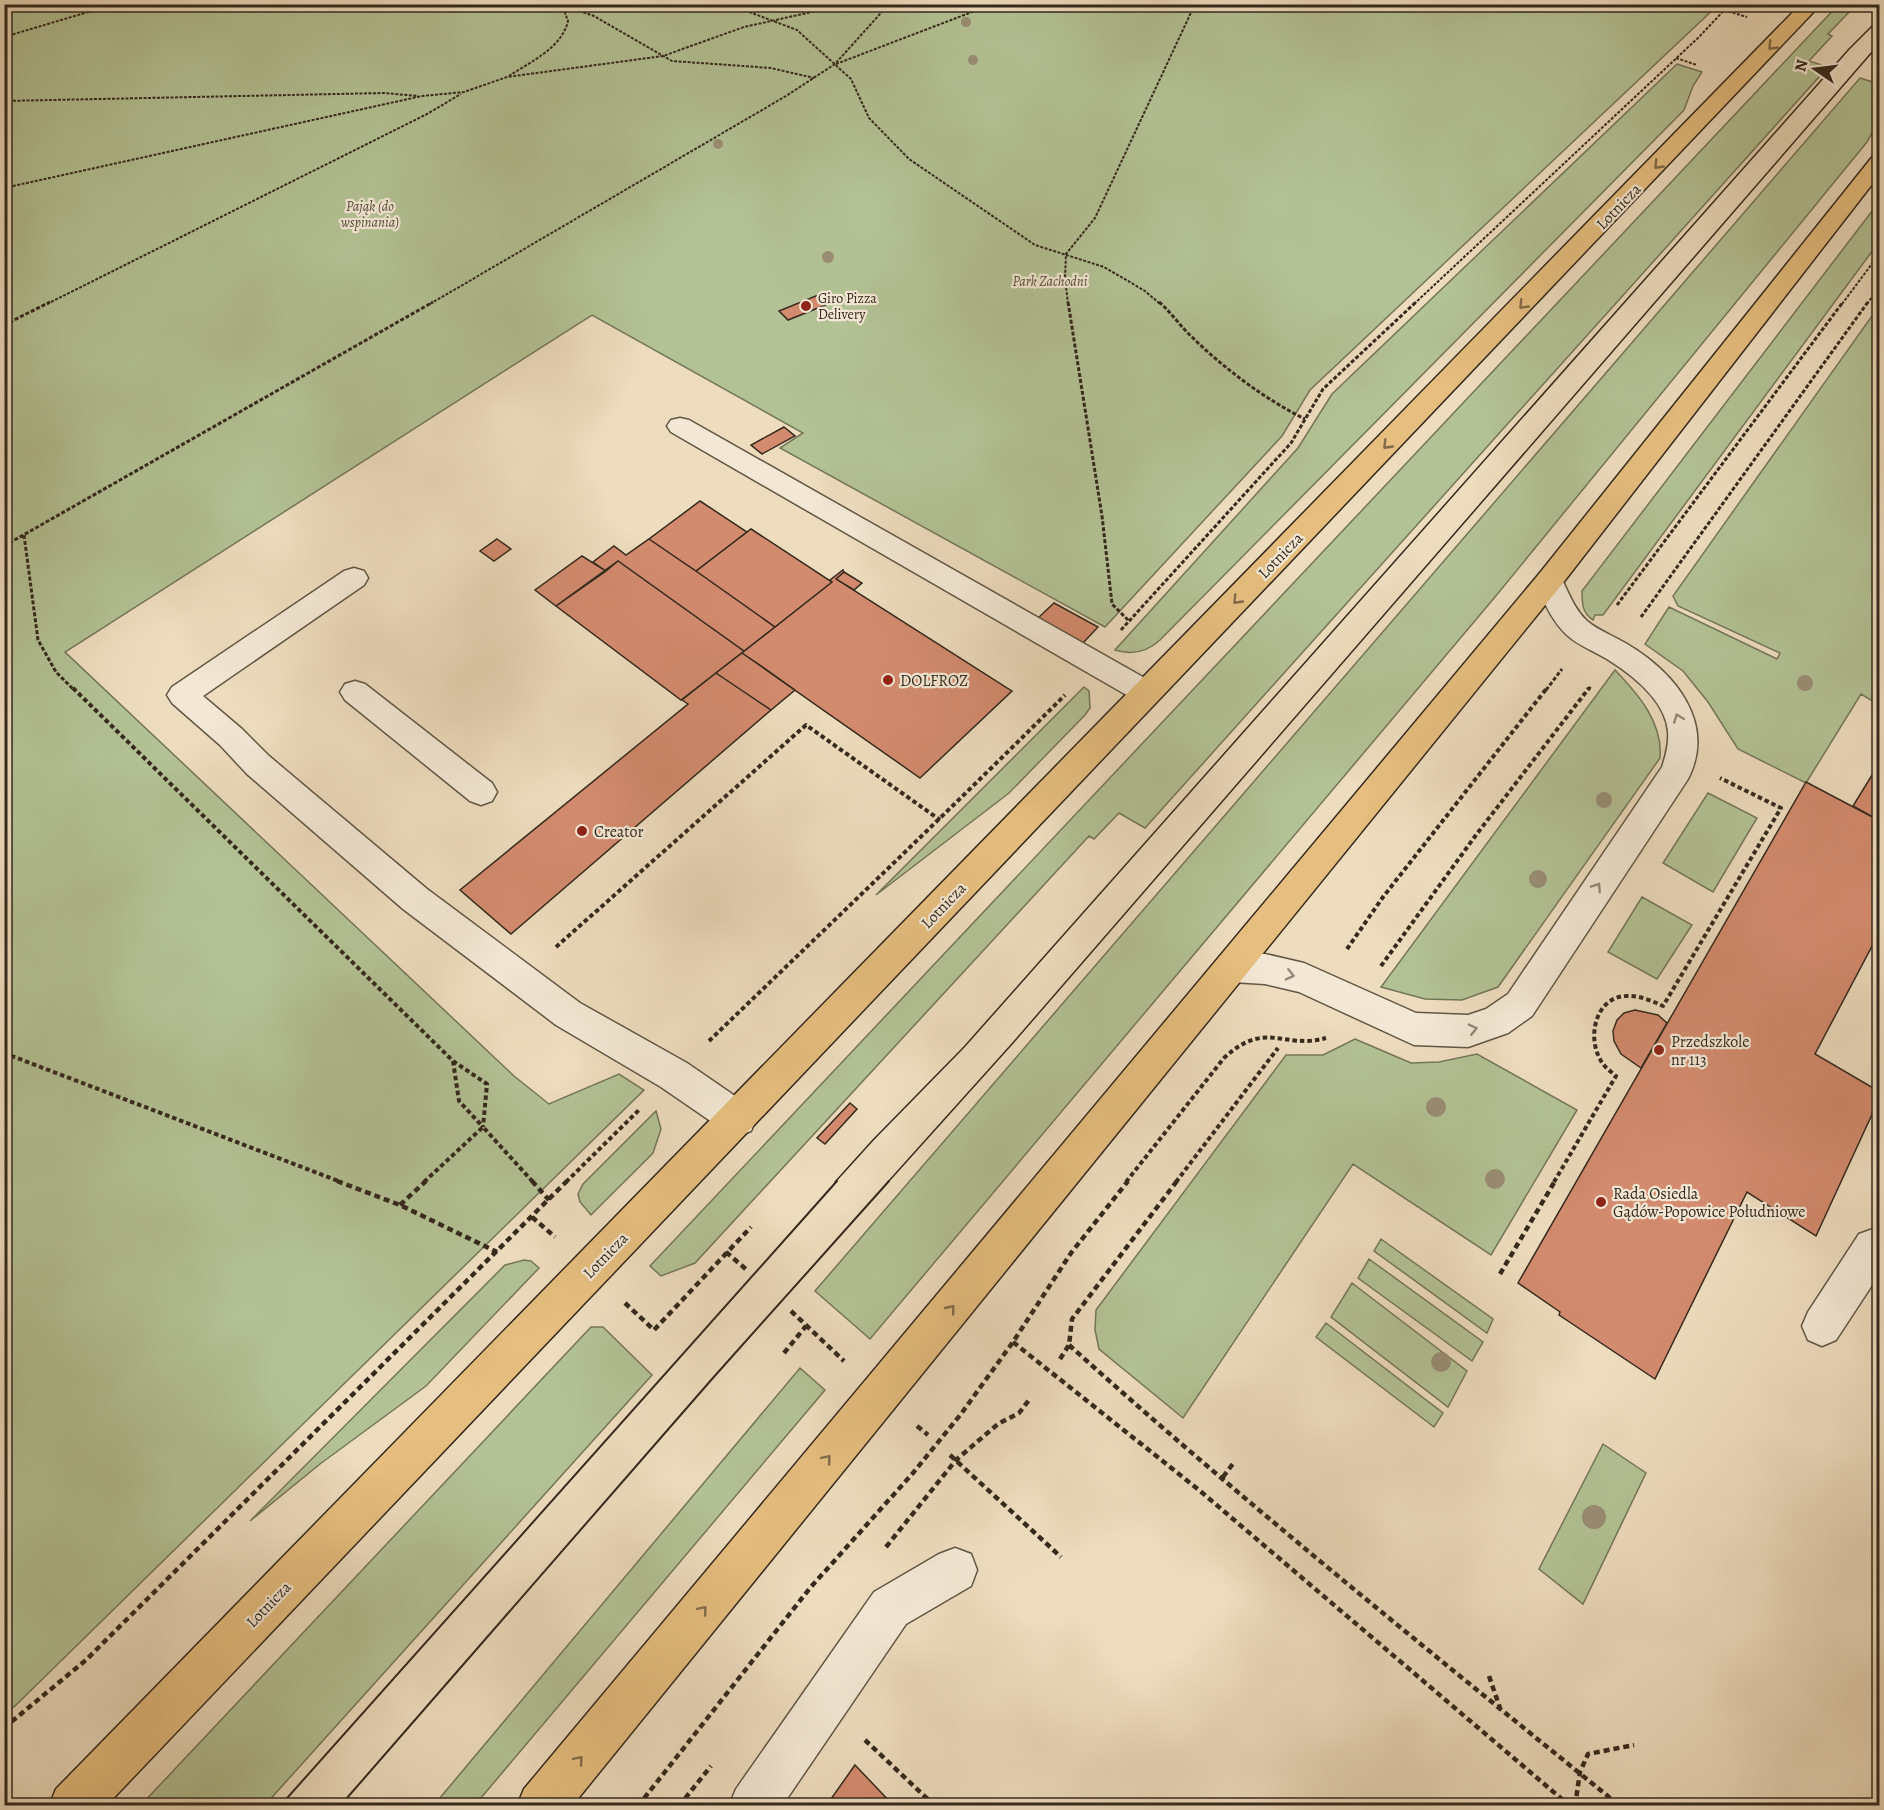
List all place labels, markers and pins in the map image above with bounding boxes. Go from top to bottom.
place label: Giro Pizza Delivery [818,289,877,324]
marker: Giro Pizza Delivery [799,299,813,313]
place label: DOLFROZ [900,670,968,692]
marker: DOLFROZ [881,673,895,687]
place label: Creator [594,821,644,843]
marker: Creator [575,824,589,838]
place label: Przedszkole nr 113 [1671,1031,1749,1071]
marker: Przedszkole nr 113 [1652,1043,1666,1057]
place label: Rada Osiedla Gądów-Popowice Południowe [1613,1183,1805,1223]
marker: Rada Osiedla Gądów-Popowice Południowe [1594,1195,1608,1209]

